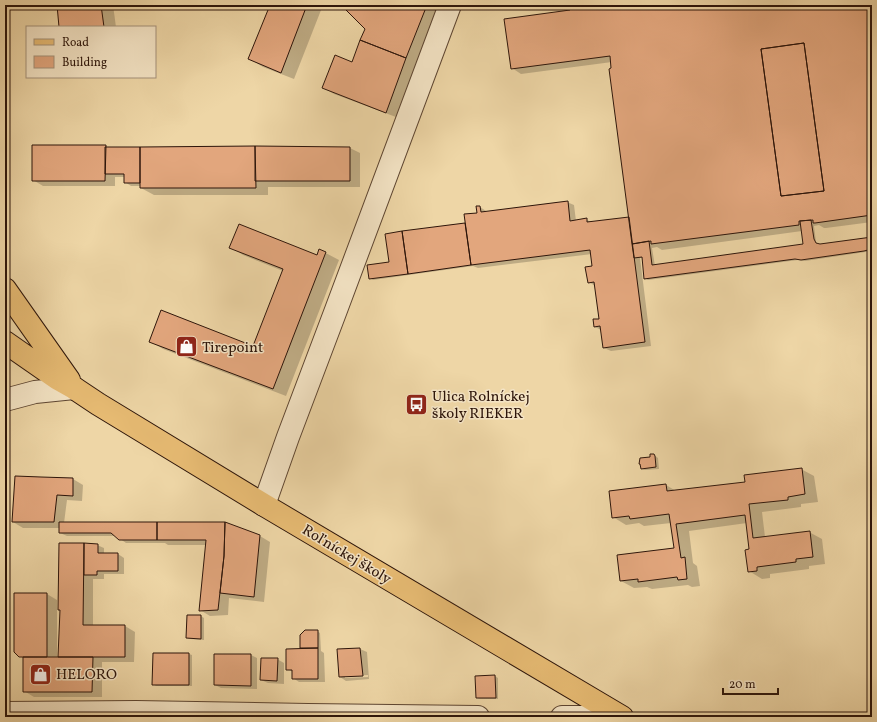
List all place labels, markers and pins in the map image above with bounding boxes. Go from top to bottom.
shop icon: Tirepoint [173,334,199,360]
place label: Tirepoint [202,338,263,359]
place label: Ulica Rolníckej školy RIEKER [432,387,530,425]
bus stop icon: Ulica Rolníckej školy RIEKER [404,392,430,418]
shop icon: HELORO [28,661,54,687]
place label: HELORO [56,665,117,686]

